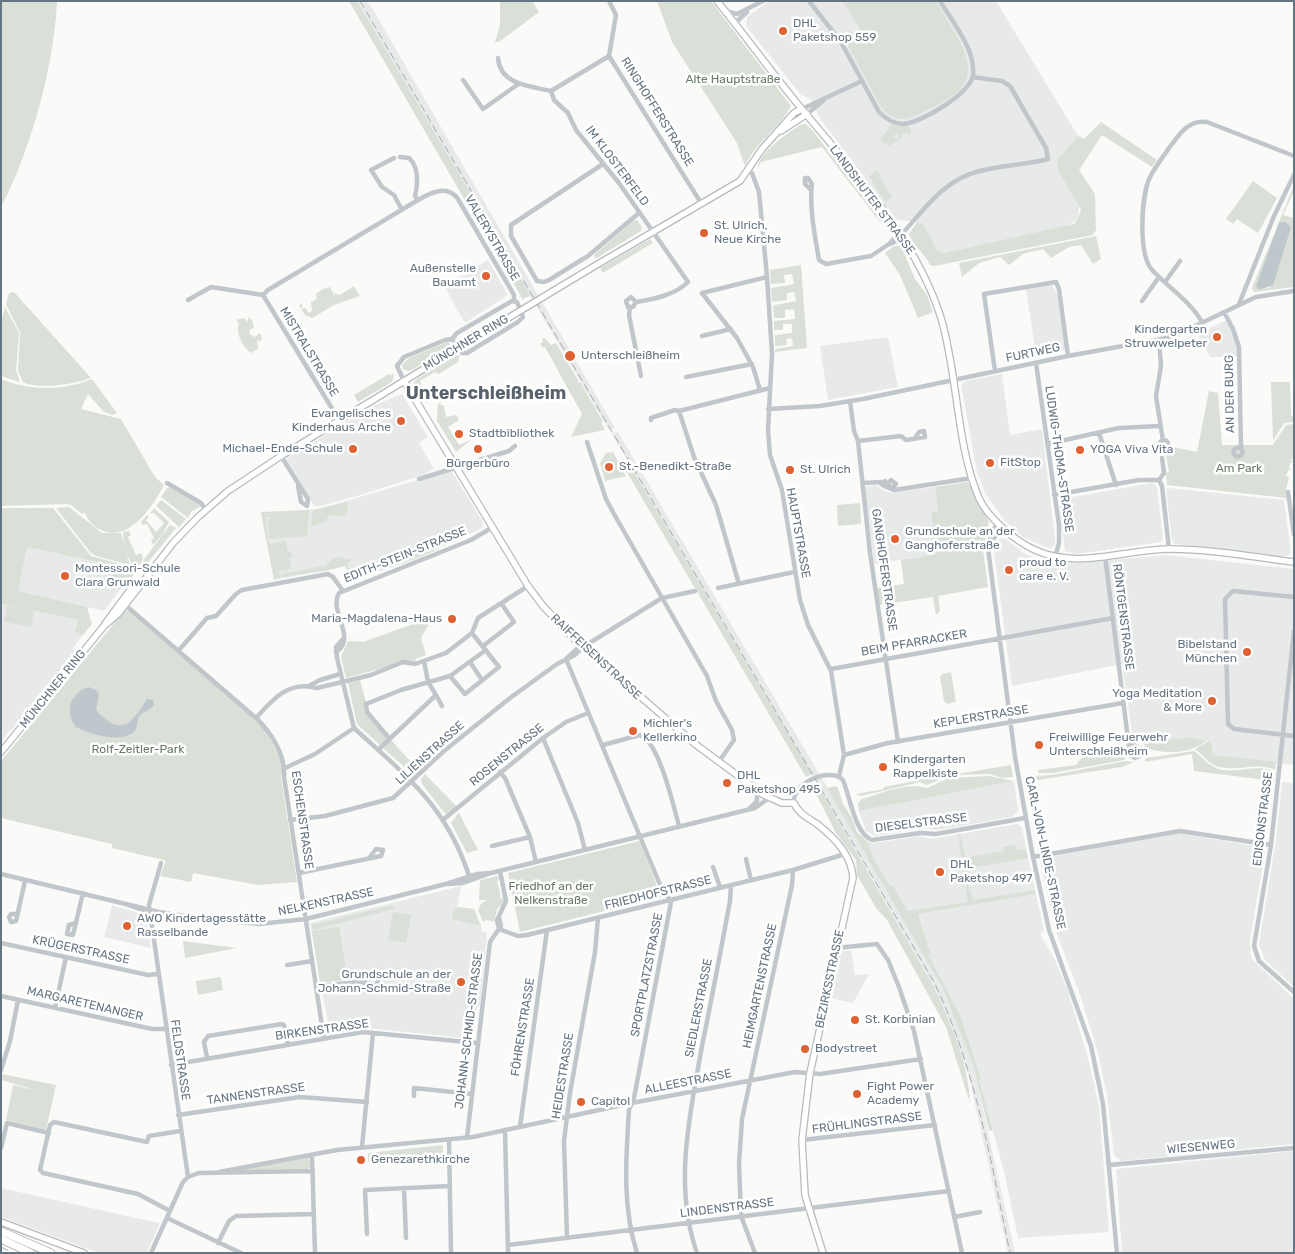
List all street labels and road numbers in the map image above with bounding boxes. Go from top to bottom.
street label: RINGHOFFERSTRASSE [618,55,696,169]
street label: IM KLOSTERFELD [582,123,652,209]
street label: LANDSHUTER STRASSE [826,142,918,258]
street label: VALERYSTRASSE [462,193,522,283]
street label: MISTRALSTRASSE [277,305,341,399]
street label: MÜNCHNER RING [421,312,511,374]
street label: FURTWEG [1005,340,1061,366]
street label: AN DER BURG [1222,355,1238,433]
street label: LUDWIG-THOMA-STRASSE [1042,385,1076,533]
street label: HAUPTSTRASSE [783,487,813,579]
street label: GANGHOFERSTRASSE [868,508,900,632]
street label: EDITH-STEIN-STRASSE [342,524,468,586]
street label: RÖNTGENSTRASSE [1109,563,1137,671]
street label: RAIFFEISENSTRASSE [548,611,644,703]
street label: BEIM PFARRACKER [860,627,968,659]
street label: MÜNCHNER RING [17,647,89,731]
street label: KEPLERSTRASSE [932,702,1030,732]
street label: LILIENSTRASSE [392,718,468,788]
street label: ROSENSTRASSE [467,721,547,789]
street label: ESCHENSTRASSE [288,770,316,870]
street label: EDISONSTRASSE [1250,771,1276,867]
street label: CARL-VON-LINDE-STRASSE [1022,775,1068,931]
street label: DIESELSTRASSE [874,810,968,836]
street label: FRIEDHOFSTRASSE [603,873,713,913]
street label: NELKENSTRASSE [277,885,375,919]
street label: SPORTPLATZSTRASSE [628,912,666,1038]
street label: HEIMGARTENSTRASSE [740,922,780,1050]
street label: BEZIRKSSTRASSE [813,928,847,1030]
street label: KRÜGERSTRASSE [31,933,131,967]
street label: JOHANN-SCHMID-STRASSE [452,952,486,1110]
street label: SIEDLERSTRASSE [682,957,716,1059]
street label: FÖHRENSTRASSE [508,977,538,1077]
street label: MARGARETENANGER [25,984,145,1024]
street label: BIRKENSTRASSE [274,1016,370,1044]
street label: FELDSTRASSE [167,1019,193,1101]
street label: HEIDESTRASSE [549,1032,577,1120]
street label: ALLEESTRASSE [643,1066,733,1098]
street label: TANNENSTRASSE [206,1080,306,1108]
street label: FRÜHLINGSTRASSE [811,1109,923,1137]
street label: WIESENWEG [1166,1137,1236,1157]
street label: LINDENSTRASSE [679,1195,775,1221]

